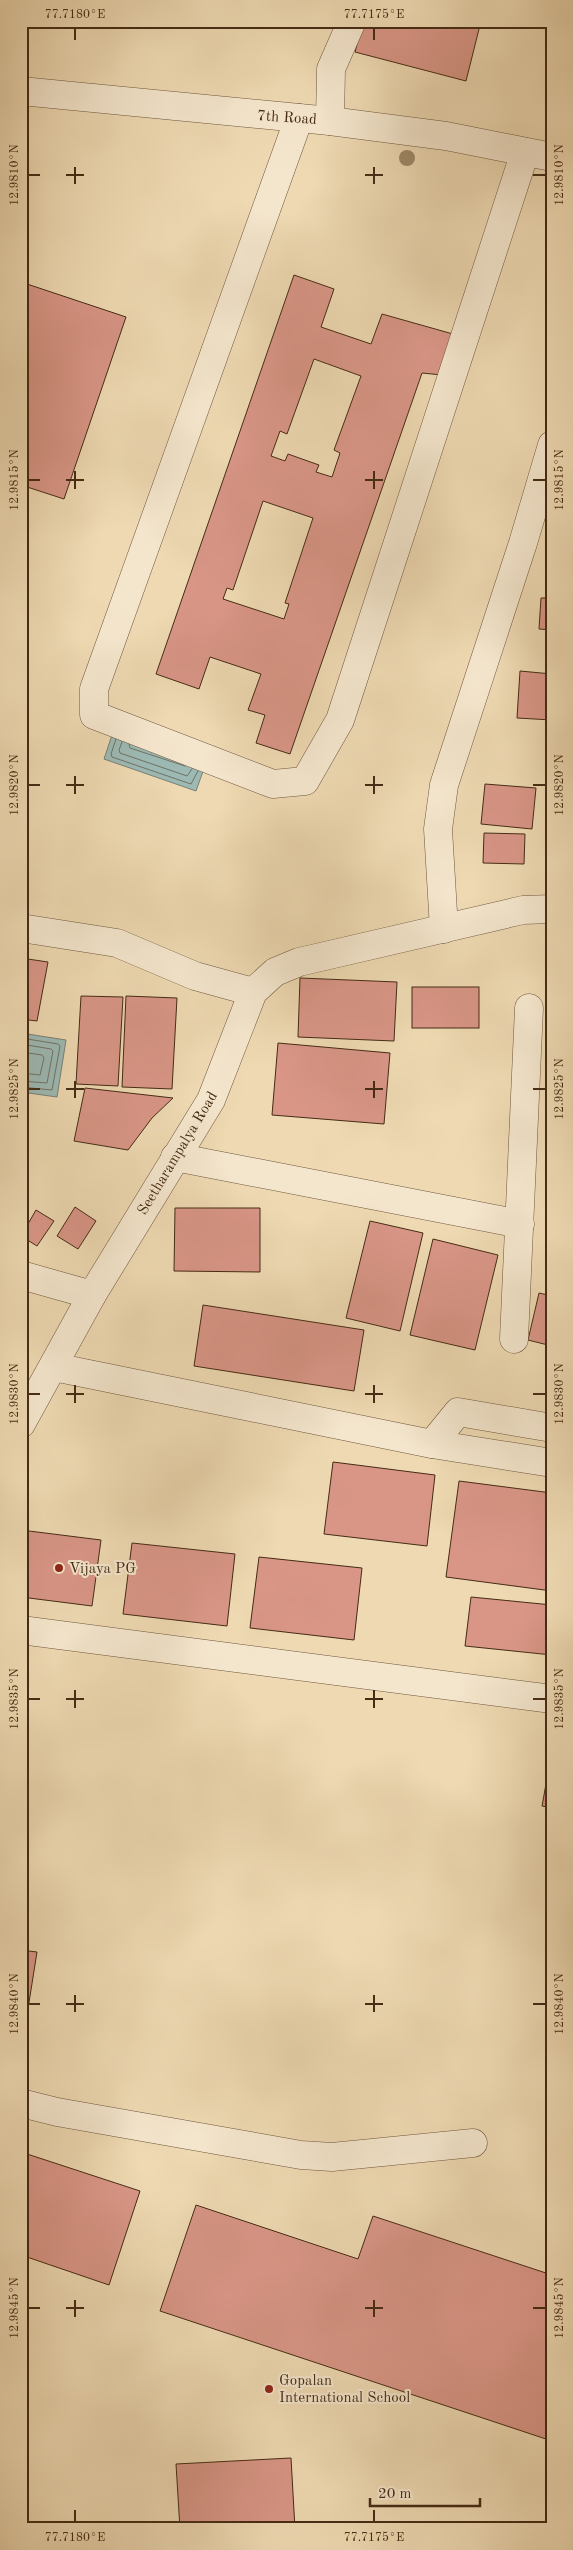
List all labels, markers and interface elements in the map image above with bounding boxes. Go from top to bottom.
text: 77.7175°E [344,8,404,21]
text: 77.7180°E [45,9,105,21]
street label: 7th Road [257,109,317,128]
text: 12.9810°N [9,144,21,206]
text: 12.9810°N [554,144,566,206]
text: 12.9815°N [8,449,21,511]
text: 12.9815°N [553,449,566,511]
text: 12.9820°N [9,754,21,816]
text: 12.9820°N [554,754,566,816]
text: 12.9825°N [8,1058,21,1120]
text: 12.9825°N [553,1058,566,1120]
street label: Seetharampalya Road [136,1089,221,1218]
text: 12.9830°N [9,1363,21,1425]
text: 12.9830°N [554,1363,566,1425]
marker: Vijaya PG [53,1562,65,1574]
place label: Vijaya PG [69,1562,136,1577]
text: 12.9835°N [8,1668,21,1730]
text: 12.9835°N [553,1668,566,1730]
text: 12.9840°N [9,1973,21,2035]
text: 12.9840°N [554,1973,566,2035]
text: 12.9845°N [8,2277,21,2339]
text: 12.9845°N [553,2277,566,2339]
place label: Gopalan International School [279,2374,410,2406]
marker: Gopalan International School [263,2383,275,2395]
scale bar [370,2475,480,2507]
text: 20 m [378,2487,412,2502]
text: 77.7175°E [344,2531,404,2544]
text: 77.7180°E [45,2532,105,2544]

